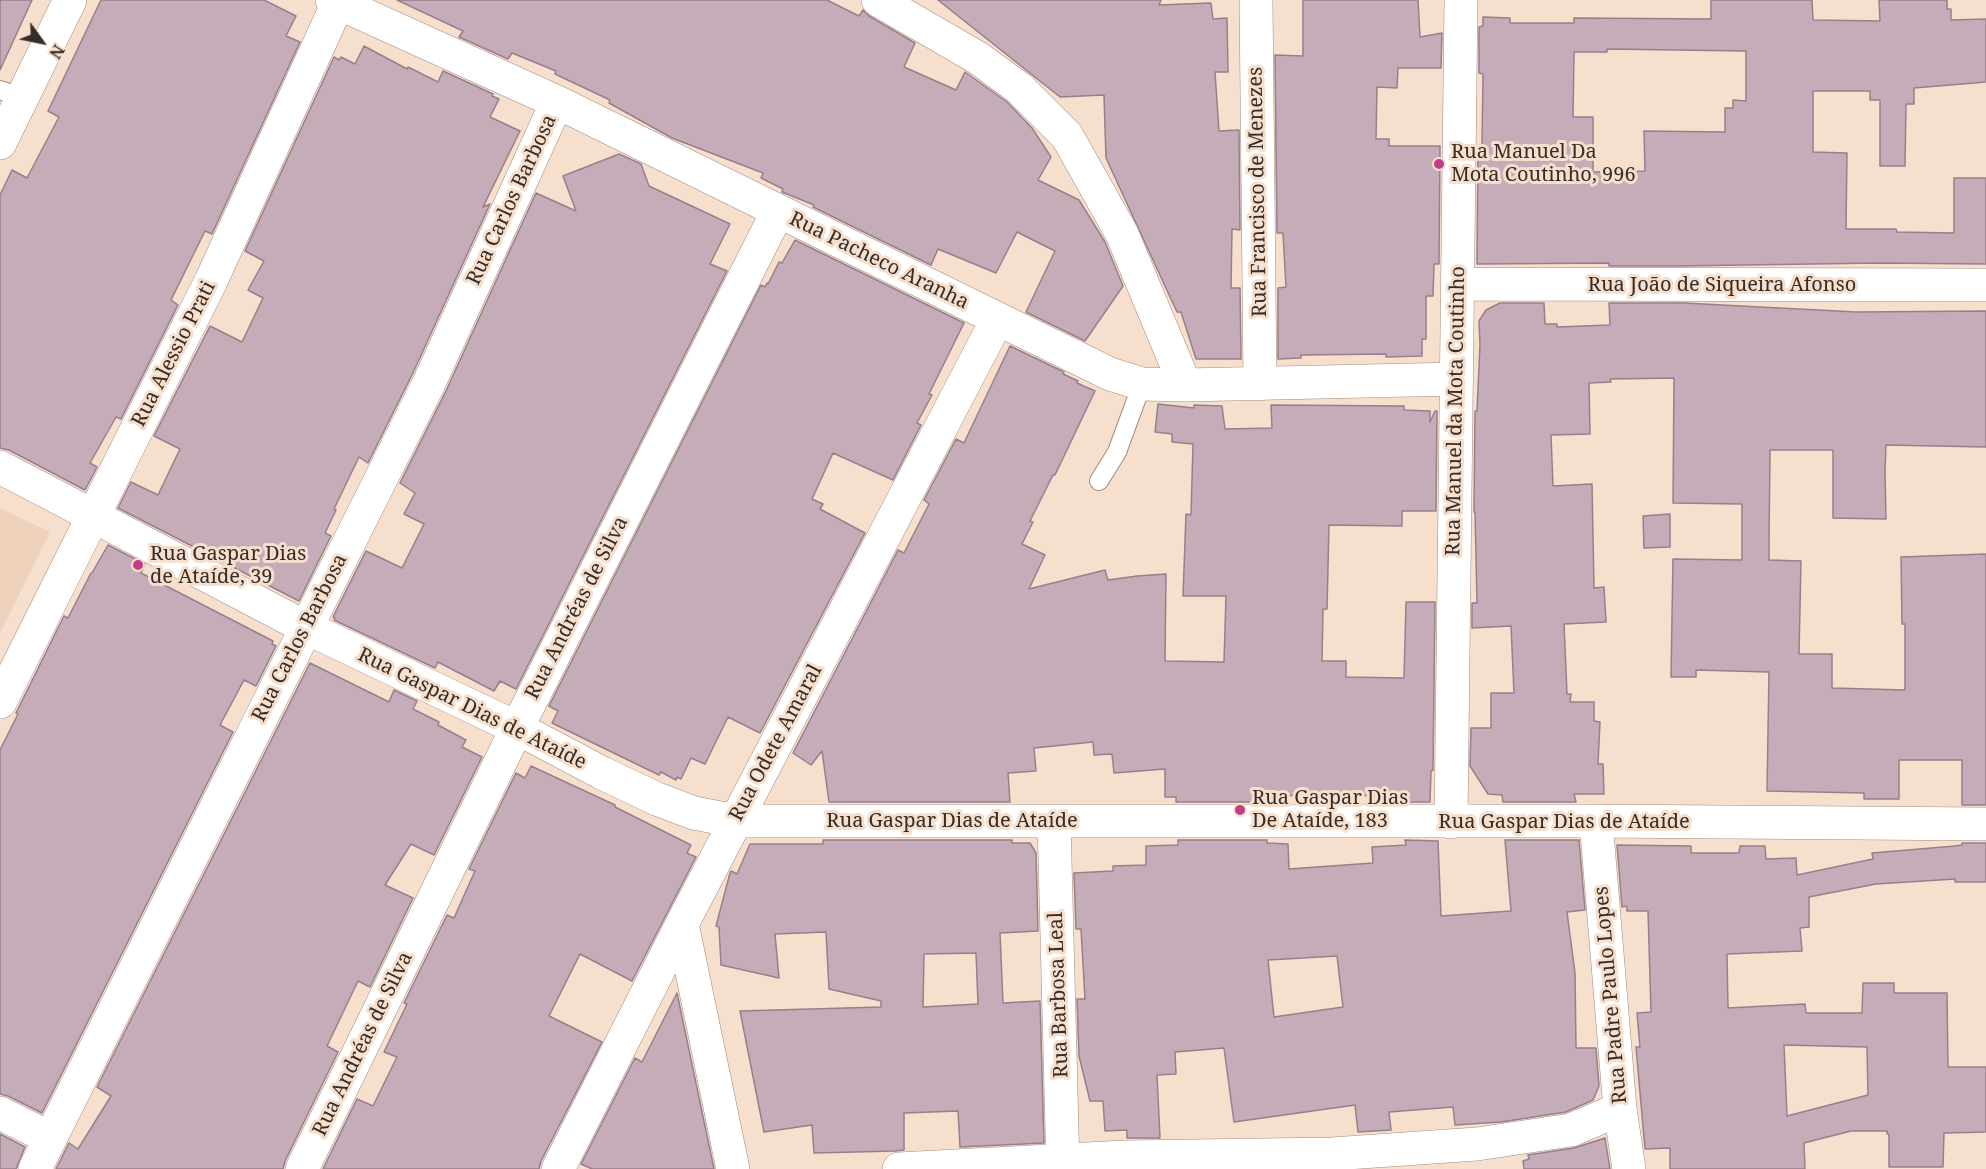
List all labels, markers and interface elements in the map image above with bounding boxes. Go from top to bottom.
north arrow [12,12,72,72]
text: N [44,41,70,63]
street label: Rua Francisco de Menezes [1244,67,1272,317]
street label: Rua Carlos Barbosa [462,111,562,289]
place label: Rua Manuel Da Mota Coutinho, 996 [1451,140,1636,187]
marker: Rua Manuel Da Mota Coutinho, 996 [1432,157,1446,171]
street label: Rua Pacheco Aranha [785,207,973,315]
street label: Rua Manuel da Mota Coutinho [1441,266,1471,556]
street label: Rua João de Siqueira Afonso [1588,273,1856,297]
street label: Rua Alessio Prati [127,277,221,431]
street label: Rua Andréas de Silva [521,513,633,703]
place label: Rua Gaspar Dias de Ataíde, 39 [150,542,306,589]
street label: Rua Carlos Barbosa [247,550,353,726]
marker: Rua Gaspar Dias de Ataíde, 39 [131,558,145,572]
street label: Rua Gaspar Dias de Ataíde [354,643,590,775]
street label: Rua Odete Amaral [725,661,827,825]
place label: Rua Gaspar Dias De Ataíde, 183 [1252,786,1408,833]
marker: Rua Gaspar Dias De Ataíde, 183 [1233,803,1247,817]
street label: Rua Gaspar Dias de Ataíde [826,809,1078,833]
street label: Rua Gaspar Dias de Ataíde [1438,810,1690,834]
street label: Rua Padre Paulo Lopes [1590,885,1632,1105]
street label: Rua Barbosa Leal [1044,912,1074,1078]
street label: Rua Andréas de Silva [308,948,418,1140]

